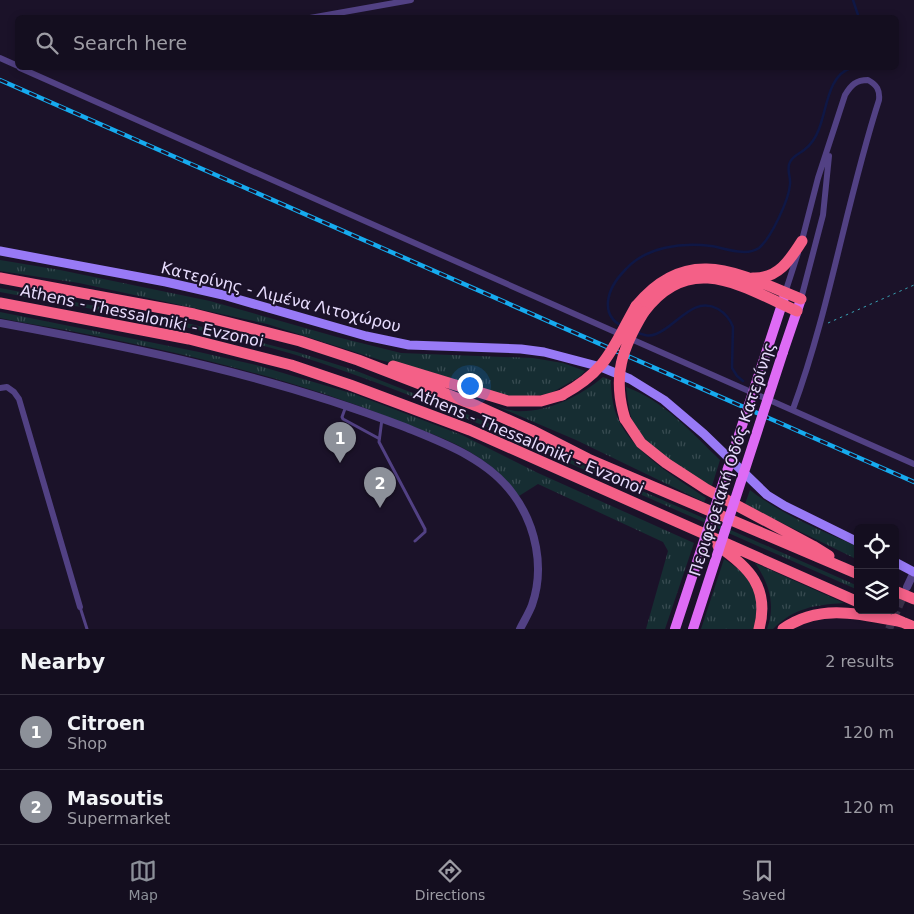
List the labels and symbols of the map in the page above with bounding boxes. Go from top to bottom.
street label: Κατερίνης - Λιμένα Λιτοχώρου [159,258,403,336]
street label: Athens - Thessaloniki - Evzonoi [19,281,265,351]
street label: Περιφερειακή Οδός Κατερίνης [685,340,779,578]
your location [457,373,483,399]
street label: Athens - Thessaloniki - Evzonoi [411,384,647,498]
pin: 1 [324,422,356,463]
pin: 2 [364,467,396,508]

